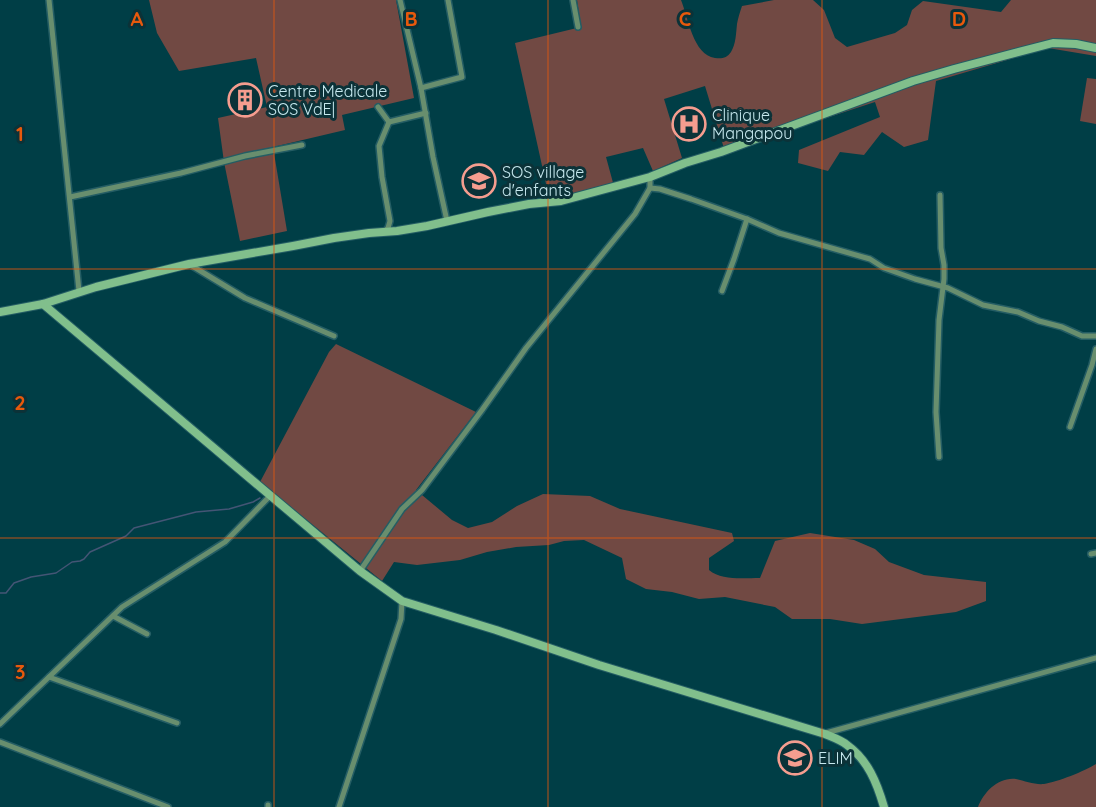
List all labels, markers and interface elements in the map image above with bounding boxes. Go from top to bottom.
text: A [131,6,144,31]
text: B [404,6,418,31]
text: C [679,6,692,31]
text: D [952,6,966,31]
place label: Centre Medicale SOS VdE| [268,81,387,119]
building icon: Centre Medicale SOS VdE| [227,82,263,118]
place label: Clinique Mangapou [712,105,792,143]
hospital icon: Clinique Mangapou [671,106,707,142]
text: 1 [16,121,24,146]
place label: SOS village d'enfants [502,162,584,200]
school or university icon: SOS village d'enfants [461,163,497,199]
text: 2 [14,390,26,415]
text: 3 [15,659,25,684]
school or university icon: ELIM [777,740,813,776]
place label: ELIM [818,748,853,768]

